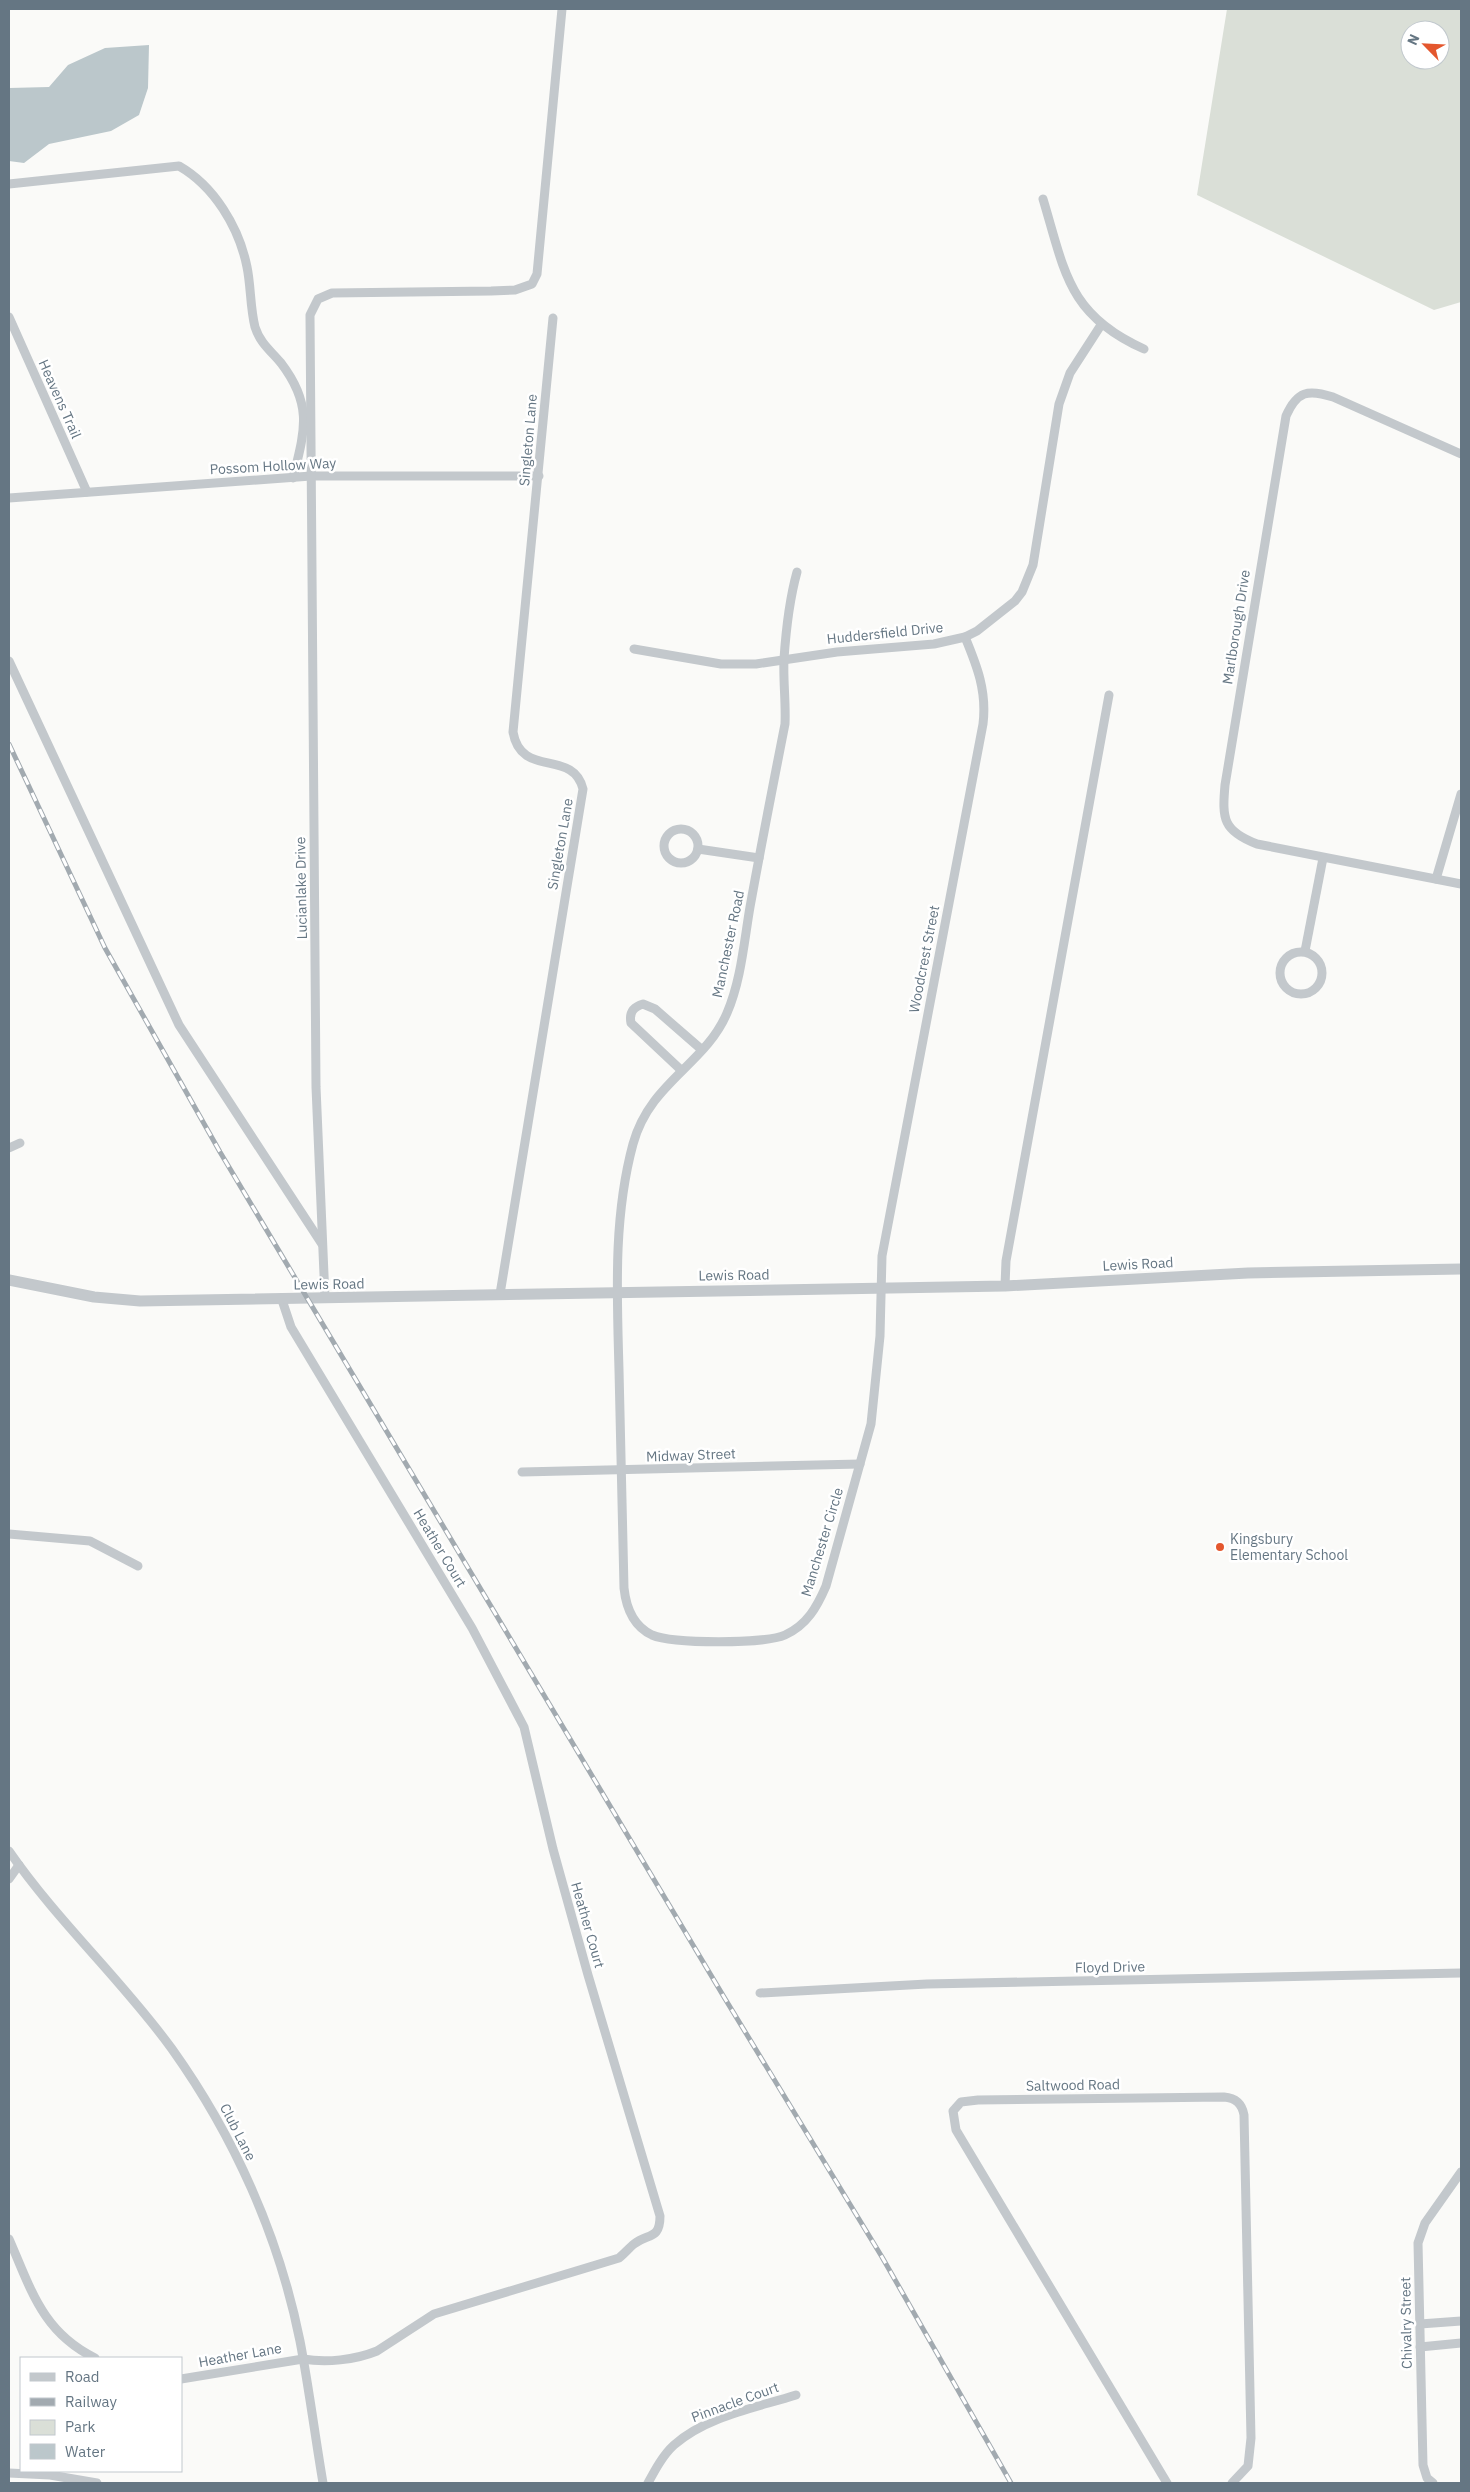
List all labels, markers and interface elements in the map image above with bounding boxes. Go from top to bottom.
north arrow [1400,20,1450,70]
text: N [1403,31,1423,48]
street label: Heavens Trail [35,357,86,442]
street label: Singleton Lane [515,393,541,487]
street label: Possom Hollow Way [209,454,337,478]
street label: Marlborough Drive [1218,568,1254,686]
street label: Huddersfield Drive [826,618,944,648]
street label: Singleton Lane [543,797,577,891]
street label: Lucianlake Drive [291,836,311,940]
street label: Manchester Road [708,889,748,999]
street label: Woodcrest Street [905,904,943,1014]
street label: Lewis Road [1102,1253,1174,1275]
street label: Lewis Road [698,1265,770,1285]
street label: Lewis Road [293,1274,365,1294]
street label: Midway Street [646,1444,736,1466]
street label: Manchester Circle [797,1485,847,1599]
street label: Heather Court [409,1505,471,1591]
place label: Kingsbury Elementary School [1230,1530,1348,1564]
marker: Kingsbury Elementary School [1214,1541,1226,1553]
street label: Heather Court [567,1880,609,1970]
street label: Floyd Drive [1075,1957,1146,1977]
street label: Saltwood Road [1026,2075,1120,2095]
street label: Club Lane [216,2100,260,2164]
street label: Chivalry Street [1396,2277,1416,2369]
street label: Heather Lane [197,2339,283,2371]
legend [20,2357,182,2472]
text: Road [65,2367,100,2386]
street label: Pinnacle Court [689,2378,781,2426]
text: Railway [65,2392,118,2411]
text: Park [65,2417,95,2436]
text: Water [65,2442,106,2461]

